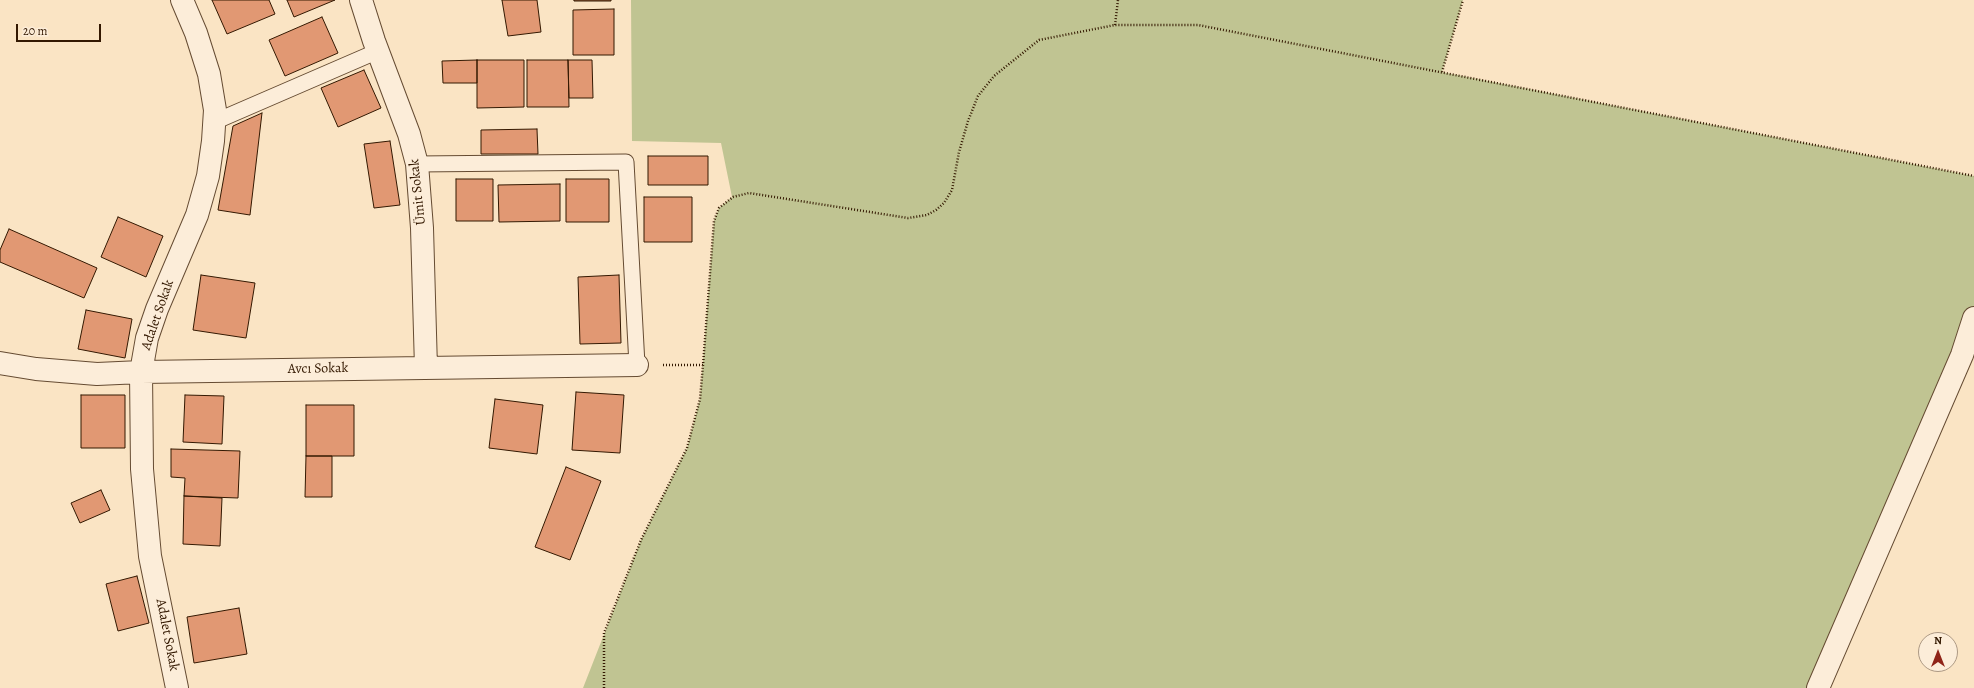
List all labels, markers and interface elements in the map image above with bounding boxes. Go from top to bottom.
scale bar [18,16,103,42]
text: 20 m [23,23,47,39]
street label: Ümit Sokak [406,158,430,226]
street label: Adalet Sokak [138,278,178,352]
street label: Avcı Sokak [287,360,349,378]
street label: Adalet Sokak [152,597,182,673]
north arrow [1918,632,1958,672]
text: N [1934,633,1942,648]

